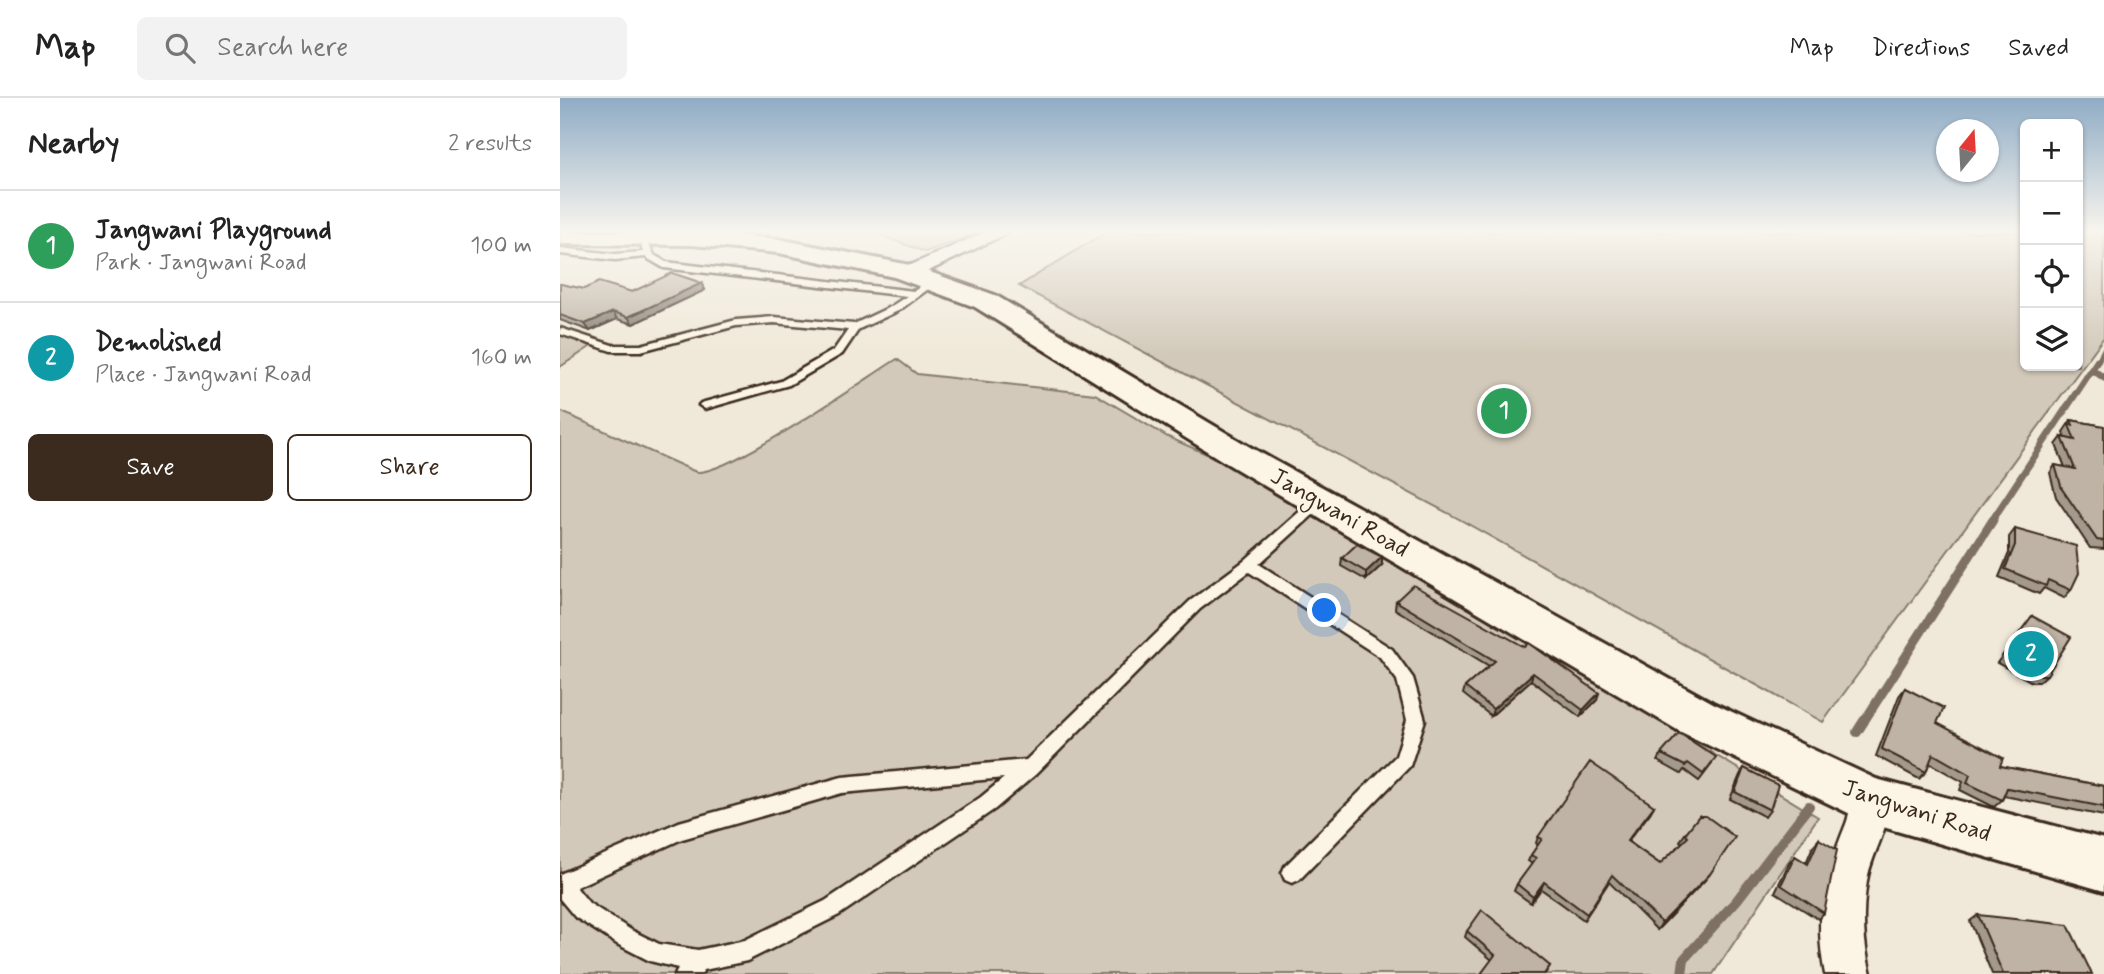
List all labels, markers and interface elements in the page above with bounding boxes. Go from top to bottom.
search box [137,17,627,80]
text: Map [35,26,95,70]
icon: search [161,29,199,67]
text: Search here [217,31,348,65]
text: Map [1790,33,1834,64]
text: Directions [1872,33,1970,64]
text: Saved [2008,33,2069,64]
north arrow [1936,119,1999,182]
map controls [2020,119,2083,371]
button: + [2020,119,2083,182]
text: Nearby [28,124,119,163]
text: 2 results [448,129,532,159]
button: − [2020,182,2083,245]
text: Jangwani Playground [95,214,332,248]
text: 1 [46,231,56,261]
text: 100 m [470,231,532,261]
button: locate [2020,245,2083,308]
text: Park · Jangwani Road [95,248,307,278]
button: layers [2020,308,2083,371]
text: Demolished [95,326,221,360]
text: 2 [45,343,57,373]
text: 160 m [471,343,532,373]
text: Place · Jangwani Road [95,360,312,390]
pin: 1 [1481,385,1527,437]
button: Save [28,434,273,501]
button: Share [287,434,532,501]
street label: Jangwani Road [1264,461,1414,567]
your location [1307,593,1341,627]
pin: 2 [2008,628,2054,680]
street label: Jangwani Road [1838,773,1995,852]

